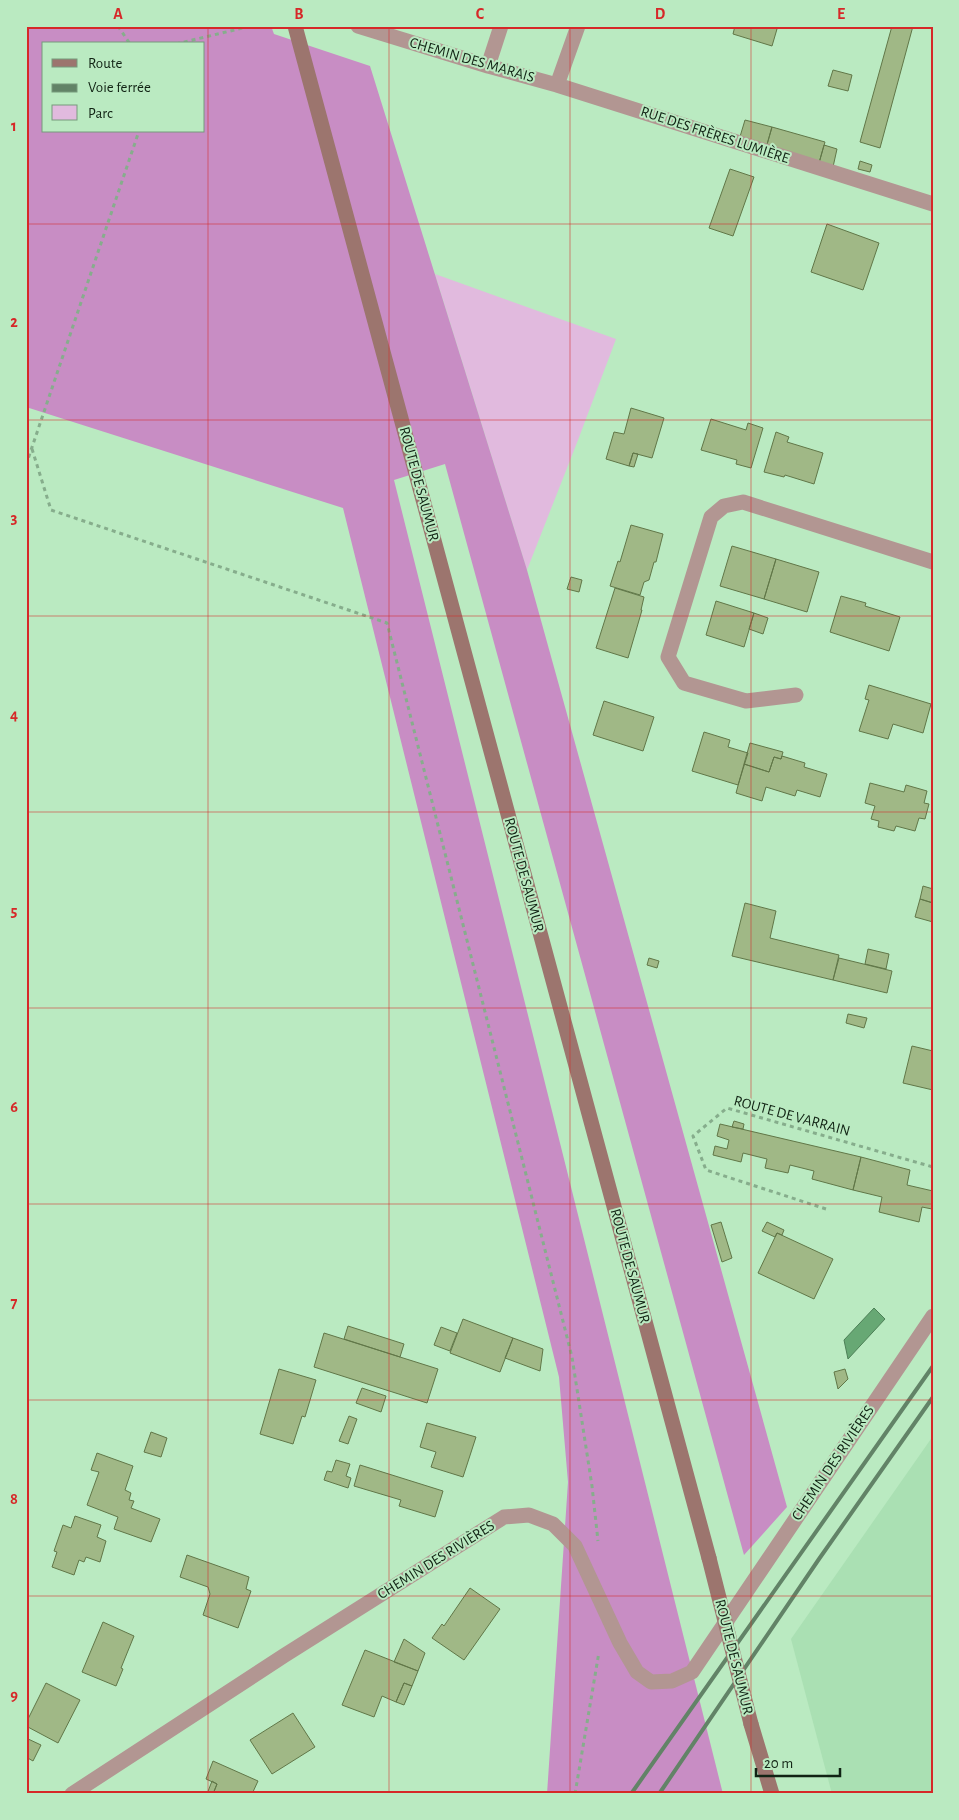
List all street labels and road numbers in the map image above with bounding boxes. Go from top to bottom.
street label: CHEMIN DES MARAIS [408,35,536,85]
street label: RUE DES FRÈRES LUMIÈRE [639,102,792,166]
street label: ROUTE DE SAUMUR [396,425,442,543]
street label: ROUTE DE SAUMUR [501,816,547,934]
street label: ROUTE DE VARRAIN [732,1093,852,1139]
street label: ROUTE DE SAUMUR [607,1207,653,1325]
street label: CHEMIN DES RIVIÈRES [787,1402,877,1523]
street label: CHEMIN DES RIVIÈRES [374,1516,497,1602]
street label: ROUTE DE SAUMUR [712,1598,756,1716]

